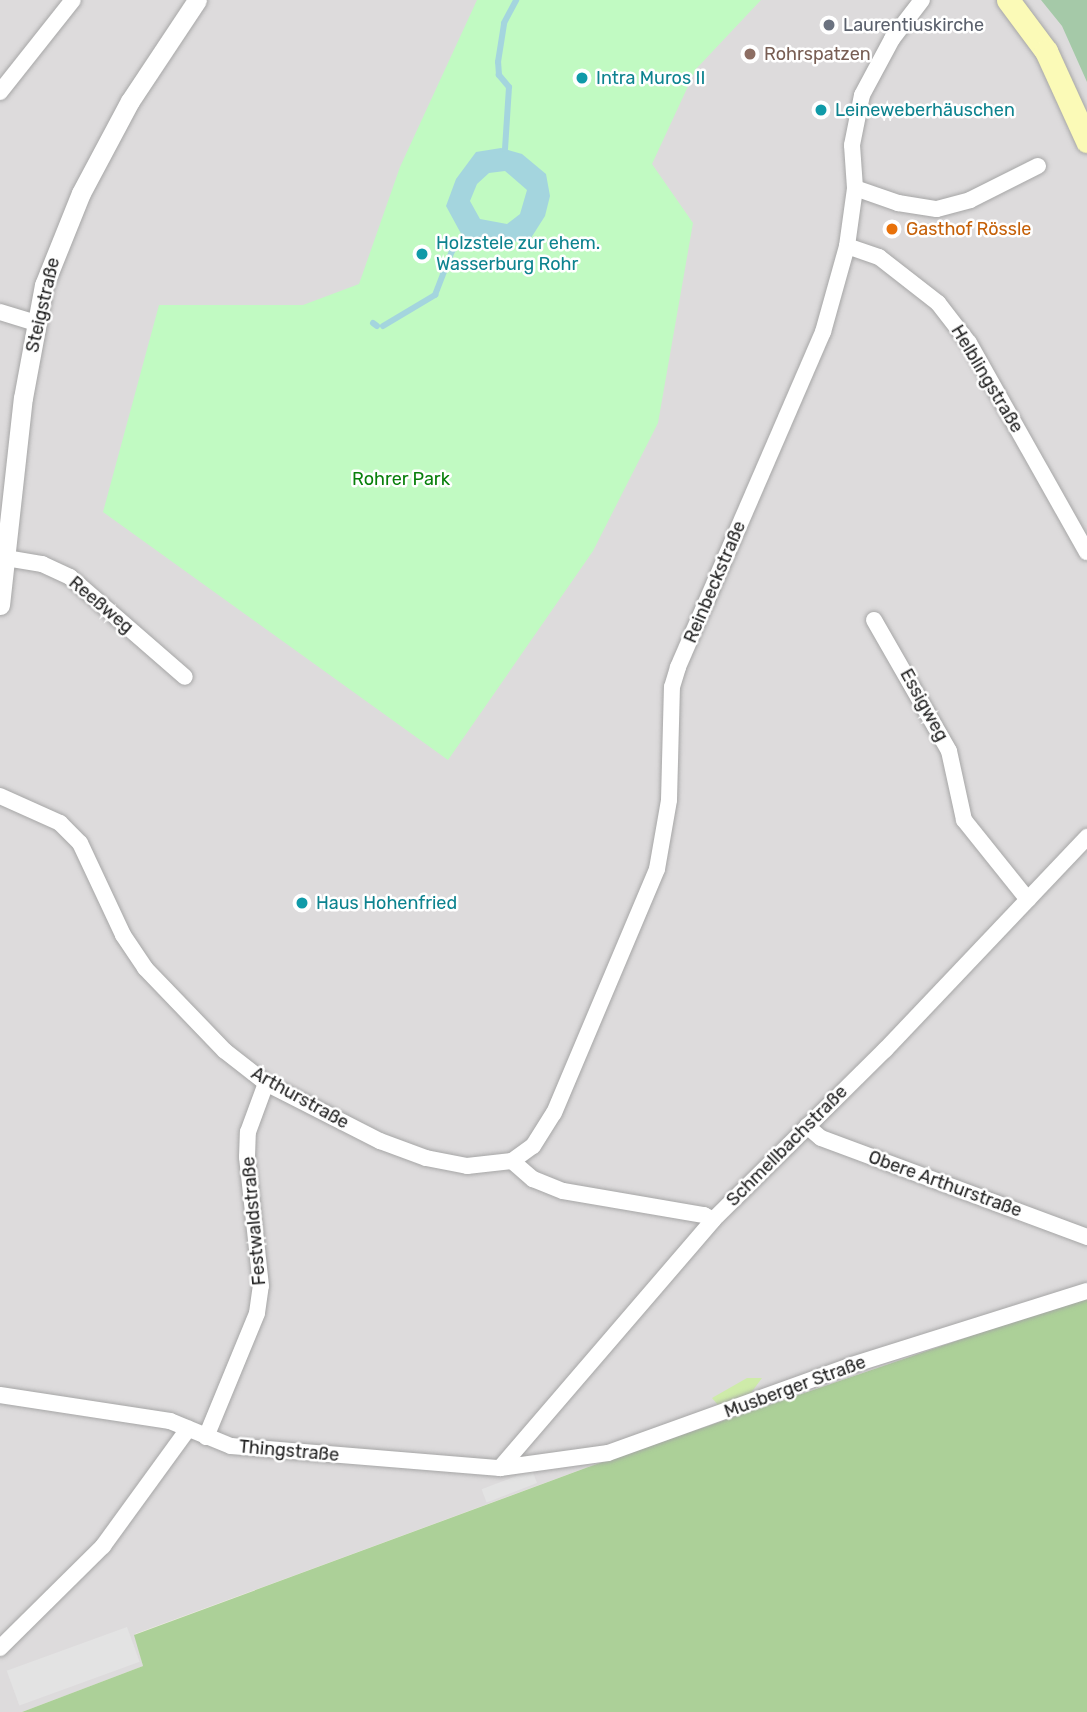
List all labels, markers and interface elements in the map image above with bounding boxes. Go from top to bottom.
place label: Laurentiuskirche [843,14,984,36]
marker: Laurentiuskirche [821,17,837,33]
place label: Rohrspatzen [764,43,871,65]
marker: Rohrspatzen [742,46,758,62]
place label: Intra Muros II [596,67,705,89]
marker: Intra Muros II [574,70,590,86]
place label: Leineweberhäuschen [835,99,1015,121]
marker: Leineweberhäuschen [813,102,829,118]
place label: Gasthof Rössle [906,218,1032,240]
marker: Gasthof Rössle [884,221,900,237]
place label: Holzstele zur ehem. Wasserburg Rohr [436,233,601,276]
marker: Holzstele zur ehem. Wasserburg Rohr [414,246,430,262]
street label: Steigstraße [22,255,64,355]
street label: Helblingstraße [946,321,1028,437]
park label: Rohrer Park [352,468,450,490]
street label: Reinbeckstraße [680,518,750,646]
street label: Reeßweg [64,572,138,638]
street label: Essigweg [895,665,953,745]
place label: Haus Hohenfried [316,892,457,914]
marker: Haus Hohenfried [294,895,310,911]
street label: Arthurstraße [247,1062,353,1134]
street label: Schmellbachstraße [722,1081,852,1211]
street label: Obere Arthurstraße [865,1146,1025,1222]
street label: Festwaldstraße [238,1156,270,1286]
street label: Musberger Straße [721,1351,869,1423]
street label: Thingstraße [238,1436,340,1466]

